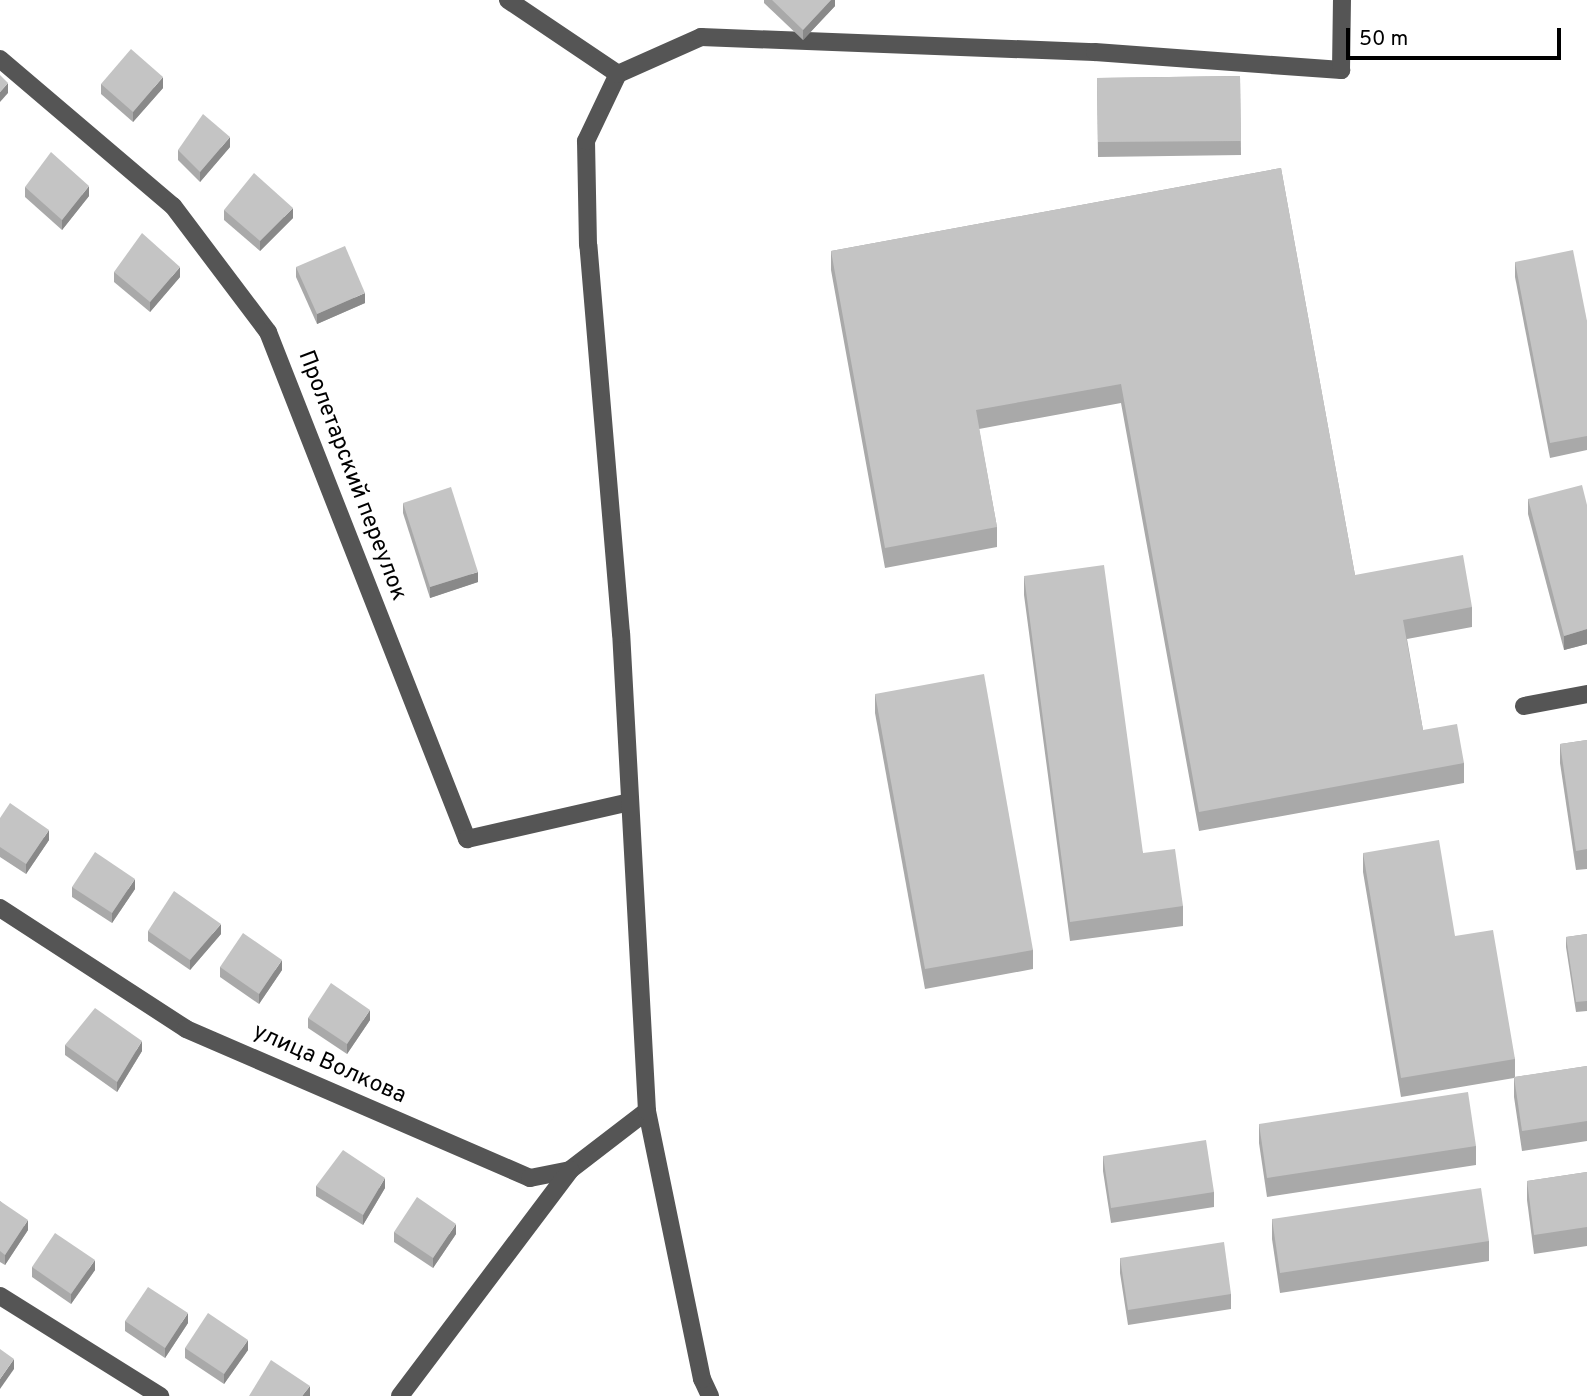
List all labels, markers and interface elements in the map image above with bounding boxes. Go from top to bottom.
scale bar [1349,14,1564,58]
text: 50 m [1359,26,1408,53]
street label: Пролетарский переулок [291,347,411,605]
street label: улица Волкова [248,1019,410,1111]

